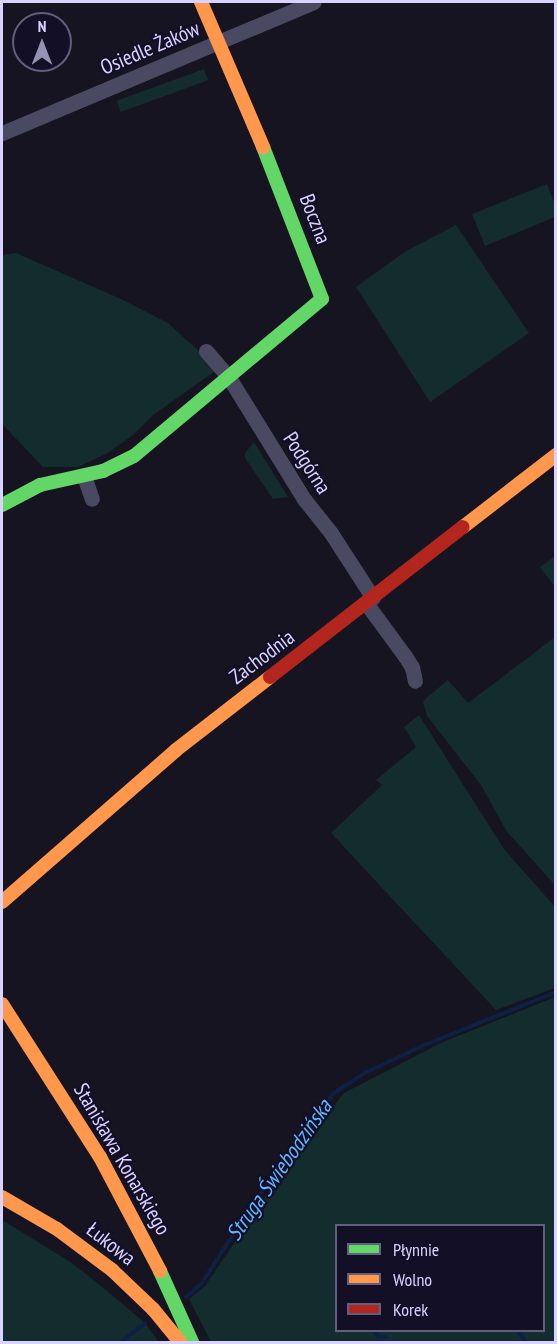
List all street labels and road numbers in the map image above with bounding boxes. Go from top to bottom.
street label: Osiedle Żaków [97,16,203,80]
street label: Boczna [294,191,336,247]
street label: Podgórna [278,427,336,499]
street label: Zachodnia [225,625,299,689]
street label: Stanisława Konarskiego [68,1079,176,1239]
street label: Łukowa [81,1217,141,1271]

